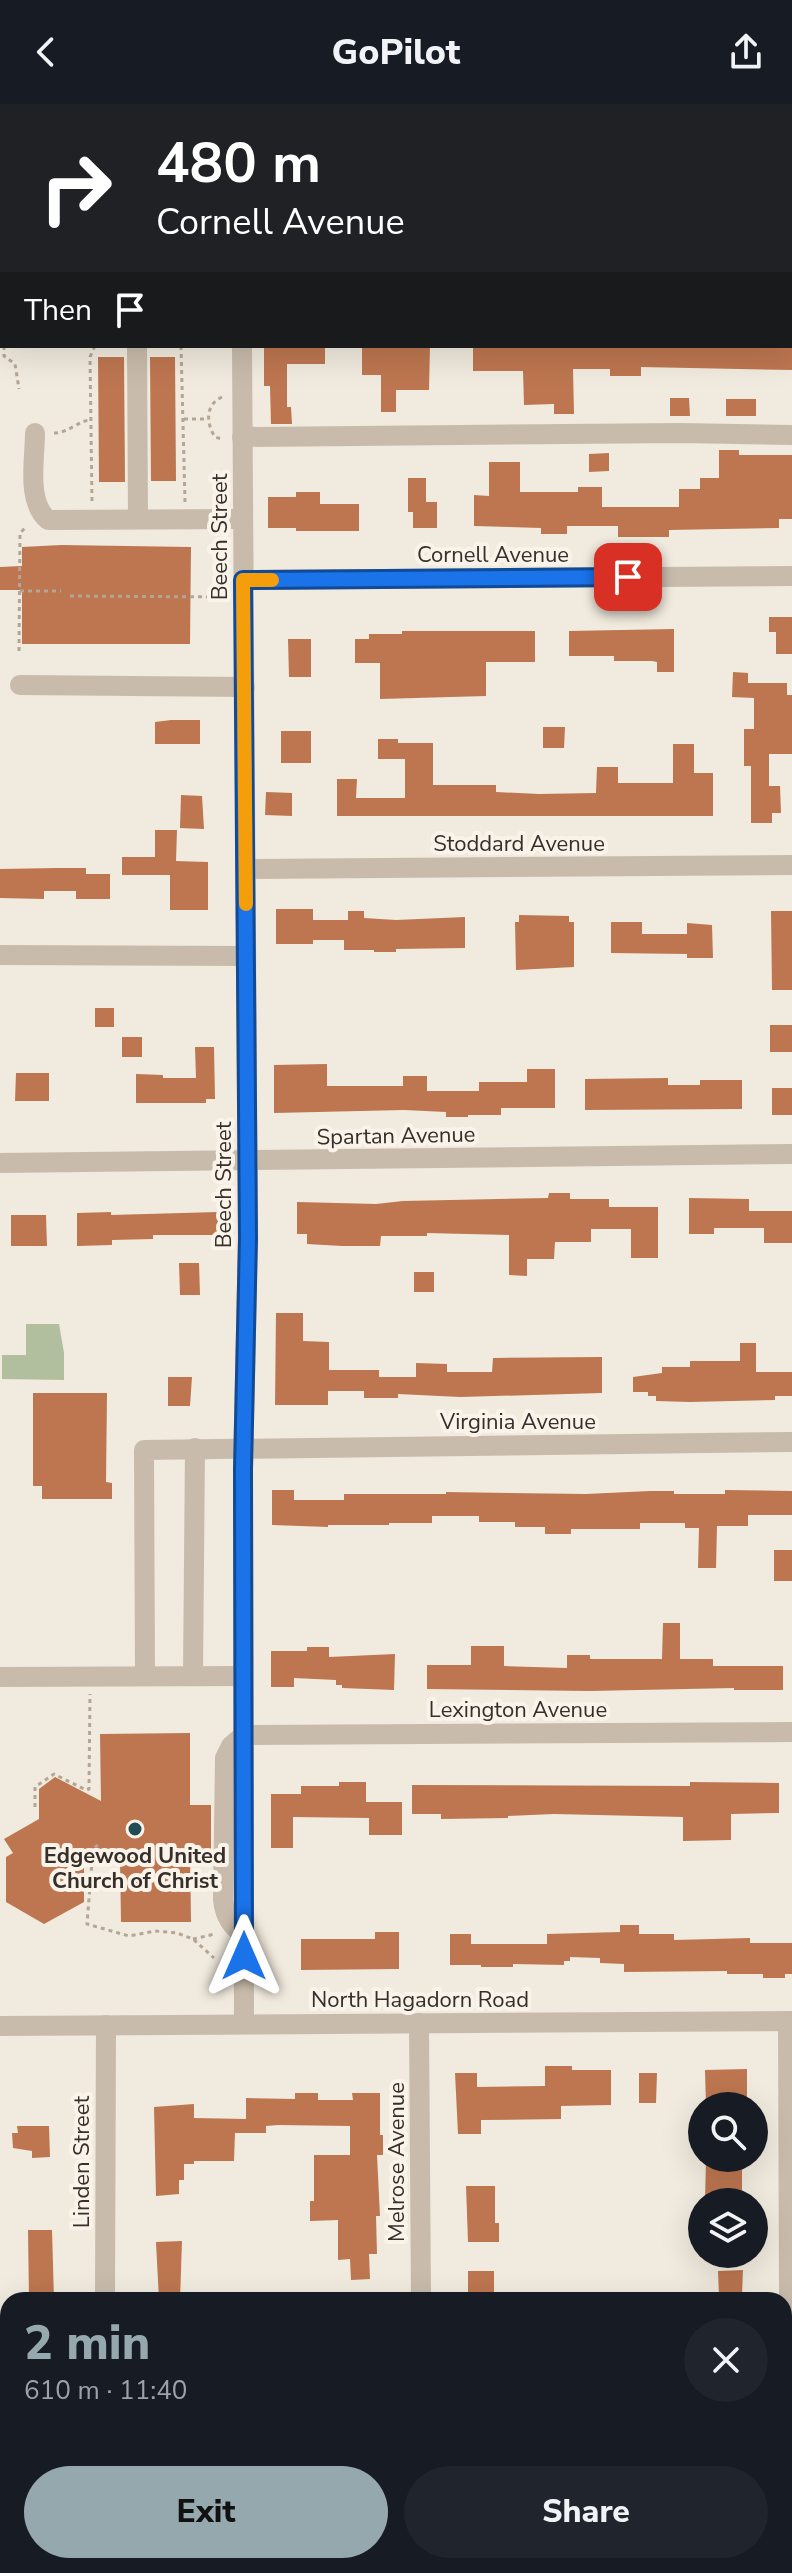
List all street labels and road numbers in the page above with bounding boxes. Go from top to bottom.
street label: Beech Street [205,473,235,600]
street label: Cornell Avenue [417,540,569,570]
street label: Stoddard Avenue [433,829,605,859]
street label: Spartan Avenue [316,1120,476,1152]
street label: Beech Street [209,1121,239,1248]
street label: Virginia Avenue [439,1407,596,1437]
street label: Lexington Avenue [429,1695,607,1725]
street label: North Hagadorn Road [311,1985,529,2015]
street label: Melrose Avenue [382,2082,412,2242]
street label: Linden Street [67,2096,97,2228]

